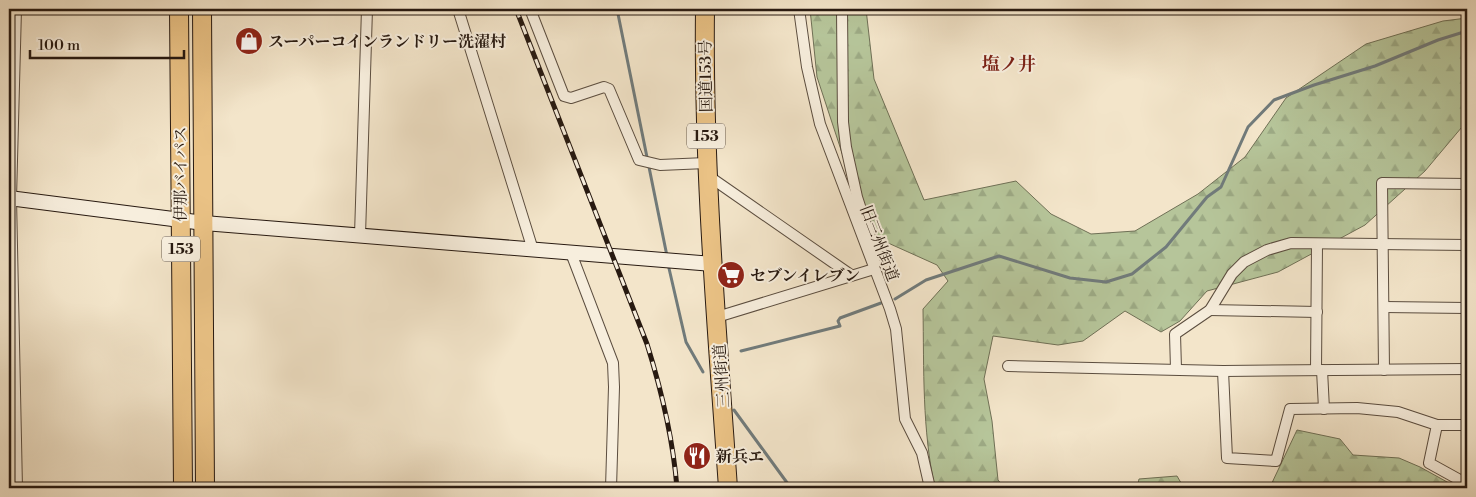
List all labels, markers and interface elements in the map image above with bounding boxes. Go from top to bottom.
shop icon: スーパーコインランドリー洗濯村 [234,26,264,56]
scale bar [30,28,184,60]
place label: スーパーコインランドリー洗濯村 [268,32,506,52]
text: 100 m [38,36,80,55]
street label: 国道153号 [695,40,717,112]
district label: 塩ノ井 [982,53,1036,76]
road number: 153 [687,124,725,148]
street label: 伊那バイパス [171,126,191,222]
street label: 旧三州街道 [855,202,903,284]
road number: 153 [162,236,200,262]
supermarket icon: セブンイレブン [716,260,746,290]
place label: セブンイレブン [750,266,860,286]
street label: 三州街道 [710,343,734,409]
restaurant icon: 新兵エ [682,441,712,471]
place label: 新兵エ [715,447,764,467]

